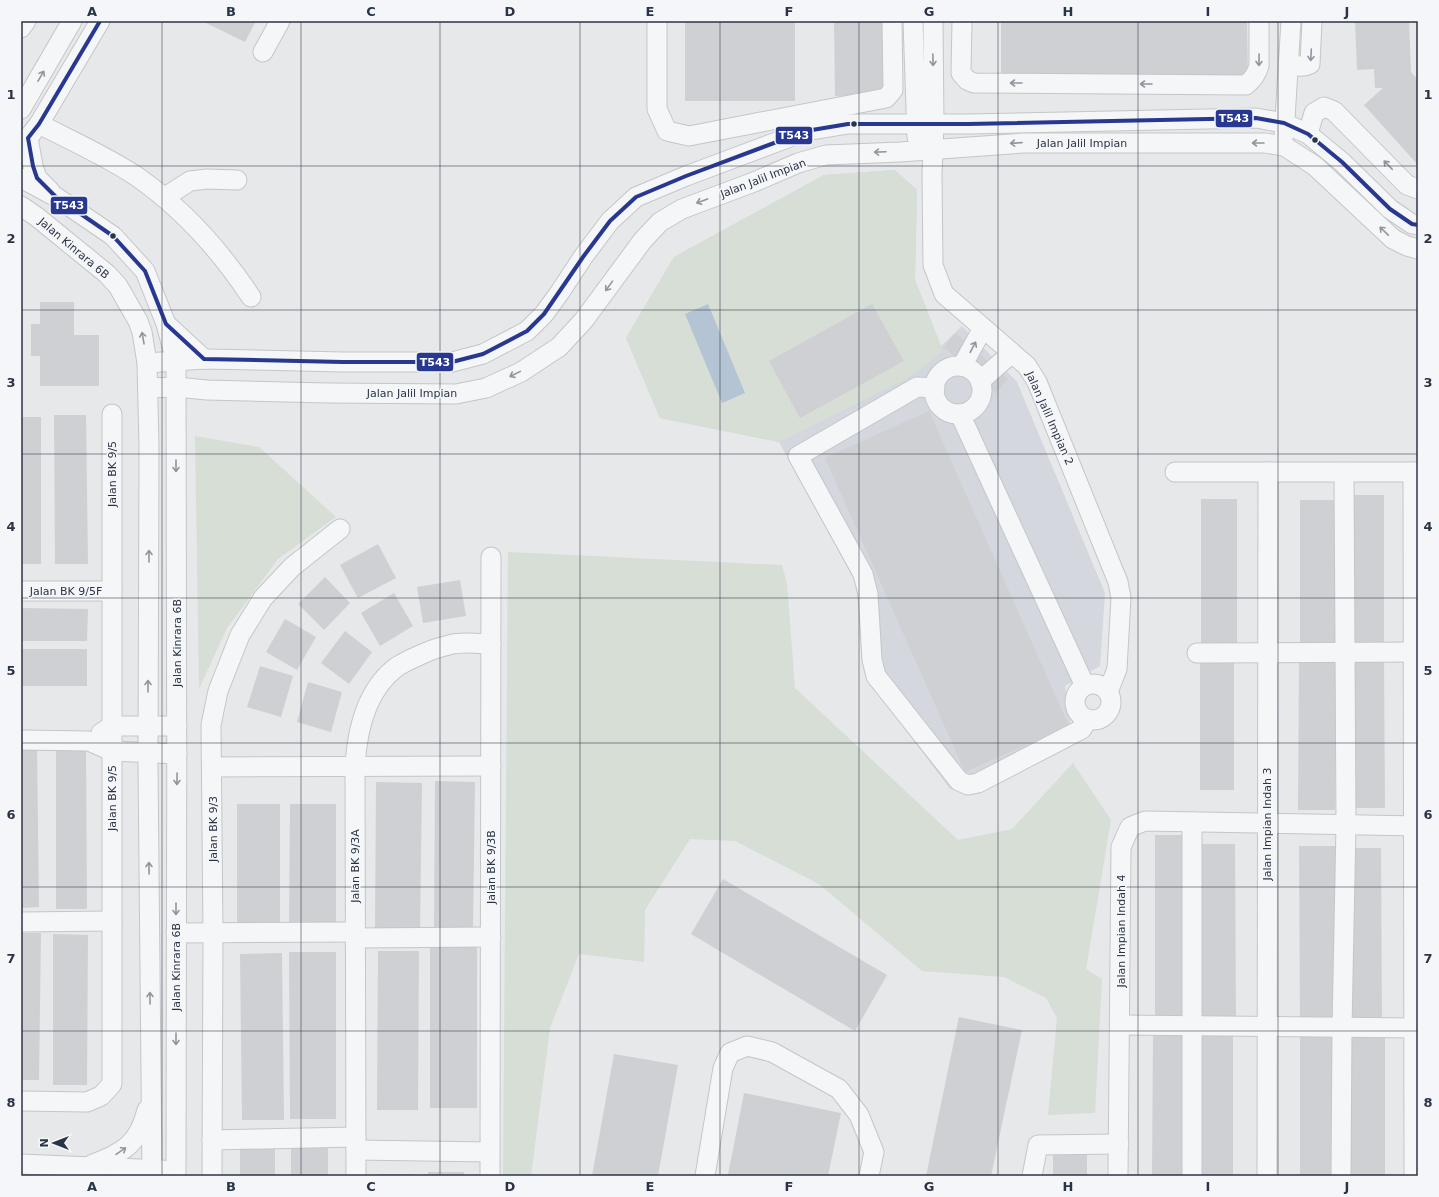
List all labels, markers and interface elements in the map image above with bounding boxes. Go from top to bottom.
text: A [87,4,97,19]
text: B [226,4,236,19]
text: C [366,4,376,19]
text: D [505,4,516,19]
text: E [646,4,654,19]
text: F [785,4,793,19]
text: G [924,4,934,19]
text: H [1063,4,1073,19]
text: I [1206,4,1210,19]
text: J [1344,4,1349,19]
one-way arrow [1307,48,1314,61]
one-way arrow [929,53,937,66]
one-way arrow [1255,53,1262,66]
one-way arrow [37,70,45,82]
one-way arrow [1010,79,1023,87]
one-way arrow [1140,80,1153,88]
text: 1 [6,87,16,102]
text: 1 [1423,87,1433,102]
line badge: T543 [1215,109,1253,128]
text: T543 [1219,112,1249,125]
unlabelled marker [849,119,859,129]
line badge: T543 [775,126,813,145]
text: T543 [779,129,809,142]
unlabelled marker [1310,135,1320,145]
street label: Jalan Jalil Impian [1036,137,1127,150]
one-way arrow [1252,139,1265,147]
one-way arrow [1010,140,1023,147]
one-way arrow [874,148,887,156]
street label: Jalan Jalil Impian [718,156,808,201]
one-way arrow [1383,160,1393,170]
line badge: T543 [50,196,88,215]
one-way arrow [697,198,709,206]
text: T543 [54,199,84,212]
street label: Jalan Kinrara 6B [35,214,112,282]
one-way arrow [1379,226,1389,236]
text: 2 [6,231,16,246]
unlabelled marker [108,231,118,241]
text: 2 [1423,231,1433,246]
one-way arrow [605,281,613,292]
one-way arrow [139,331,147,344]
one-way arrow [970,341,977,353]
line badge: T543 [416,352,454,372]
text: T543 [420,356,450,369]
street label: Jalan Jalil Impian 2 [1023,368,1076,467]
one-way arrow [510,371,522,378]
text: 3 [6,375,16,390]
text: 3 [1423,375,1433,390]
street label: Jalan Jalil Impian [366,387,457,400]
street label: Jalan BK 9/5 [106,441,119,508]
one-way arrow [172,459,180,472]
text: 4 [6,519,16,534]
text: 4 [1423,519,1433,534]
one-way arrow [145,550,153,563]
street label: Jalan BK 9/5F [29,585,102,598]
street label: Jalan Kinrara 6B [171,599,184,688]
text: 5 [6,663,16,678]
text: 5 [1423,663,1433,678]
one-way arrow [144,680,152,693]
street label: Jalan BK 9/5 [106,765,119,832]
street label: Jalan Impian Indah 3 [1261,768,1274,881]
one-way arrow [173,772,181,785]
street label: Jalan BK 9/3 [207,796,220,863]
text: 6 [6,807,16,822]
text: 6 [1423,807,1433,822]
street label: Jalan BK 9/3A [349,829,362,904]
street label: Jalan BK 9/3B [485,830,498,905]
one-way arrow [145,862,153,875]
street label: Jalan Impian Indah 4 [1115,875,1128,988]
one-way arrow [172,902,180,915]
street label: Jalan Kinrara 6B [170,923,183,1012]
text: 7 [6,951,16,966]
text: 7 [1423,951,1433,966]
one-way arrow [146,992,154,1005]
one-way arrow [172,1032,180,1045]
text: 8 [6,1095,16,1110]
text: 8 [1423,1095,1433,1110]
north arrow [34,1123,74,1163]
text: N [38,1138,51,1148]
one-way arrow [115,1146,127,1154]
text: A [87,1179,97,1194]
text: B [226,1179,236,1194]
text: C [366,1179,376,1194]
text: D [505,1179,516,1194]
text: E [646,1179,654,1194]
text: F [785,1179,793,1194]
text: G [924,1179,934,1194]
text: H [1063,1179,1073,1194]
text: I [1206,1179,1210,1194]
text: J [1344,1179,1349,1194]

